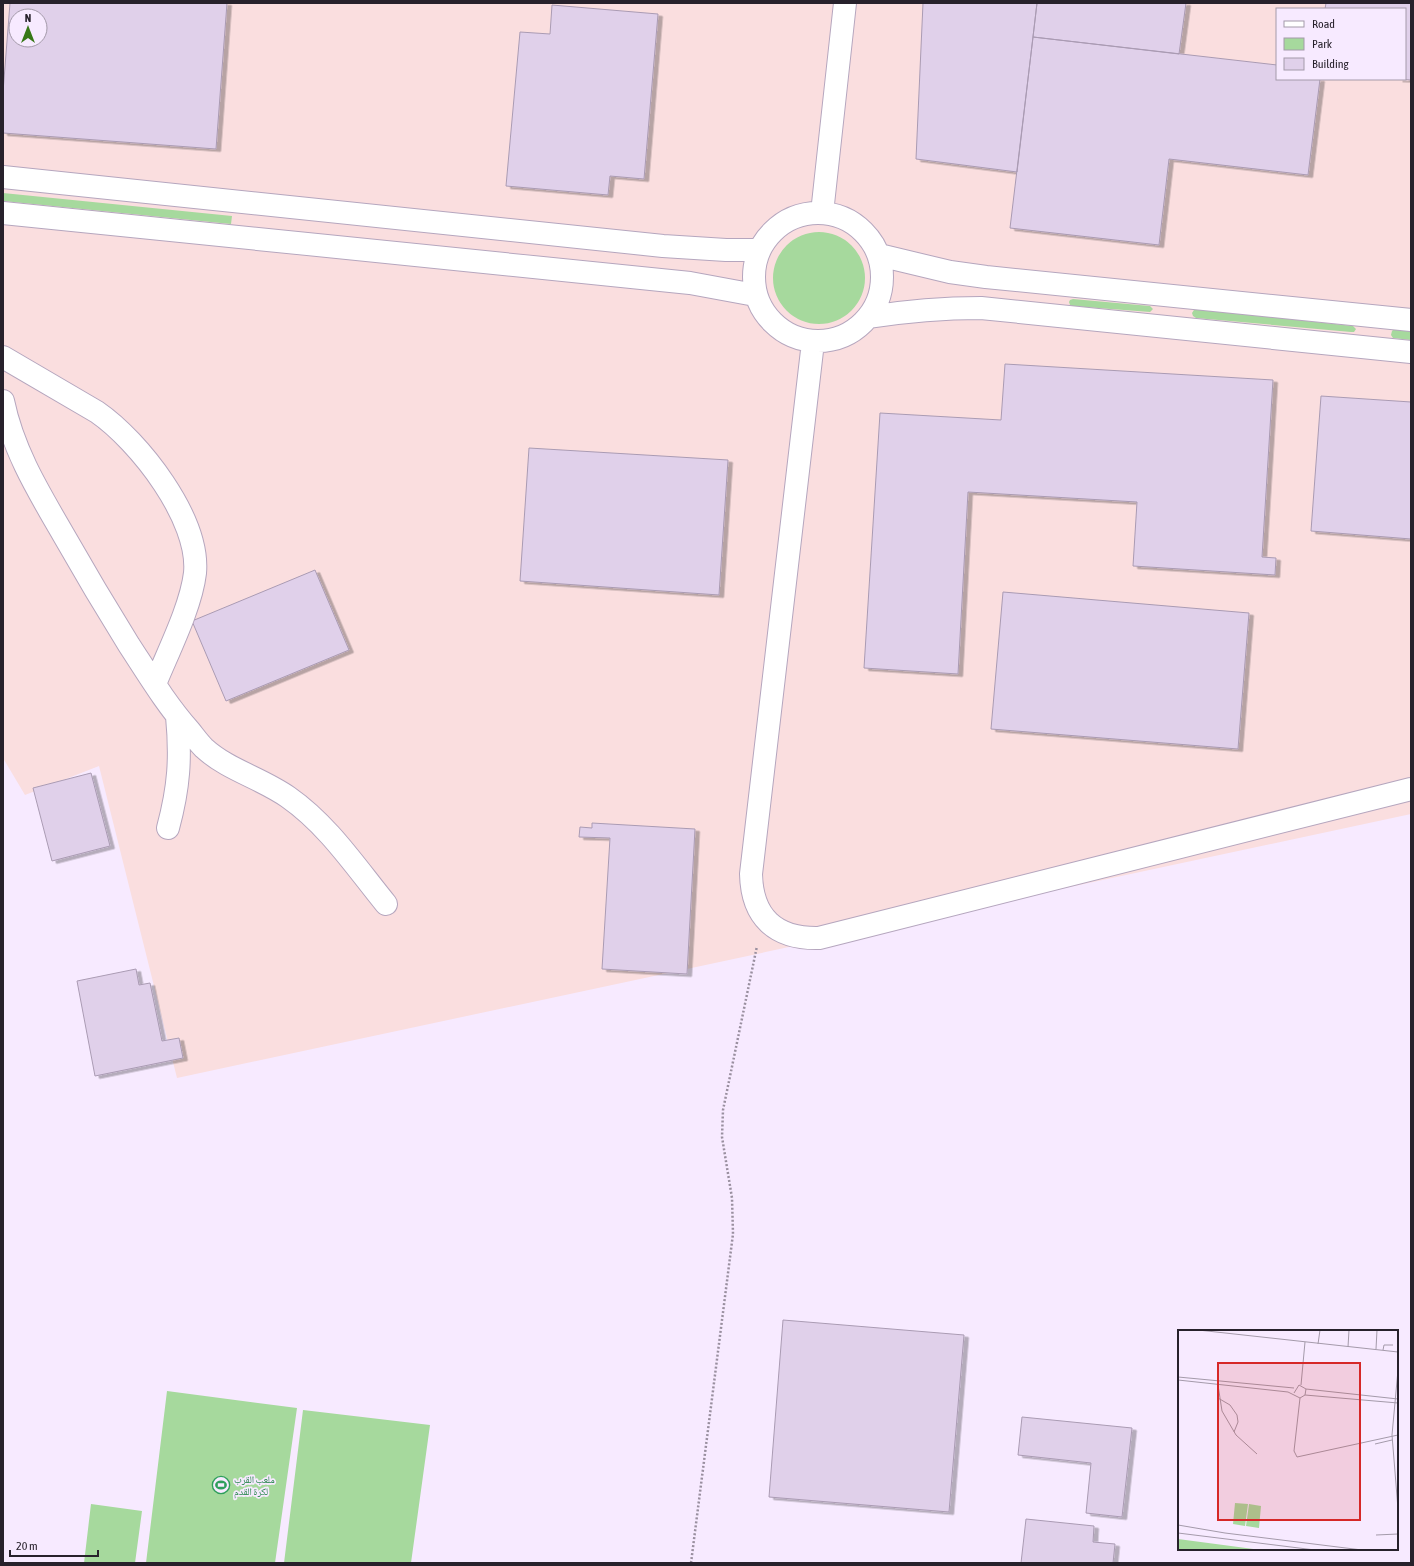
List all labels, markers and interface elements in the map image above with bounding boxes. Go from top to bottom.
north arrow [8,8,48,48]
legend [1276,8,1406,80]
text: N [25,12,31,24]
text: Road [1312,17,1335,31]
text: Park [1312,37,1333,51]
text: Building [1312,57,1350,71]
inset map [1178,1330,1398,1550]
place label: ملعب القرب لكرة القدم [234,1474,275,1499]
sports icon: ملعب القرب لكرة القدم [211,1475,231,1495]
scale bar [10,1532,98,1558]
text: 20 m [16,1539,38,1553]

